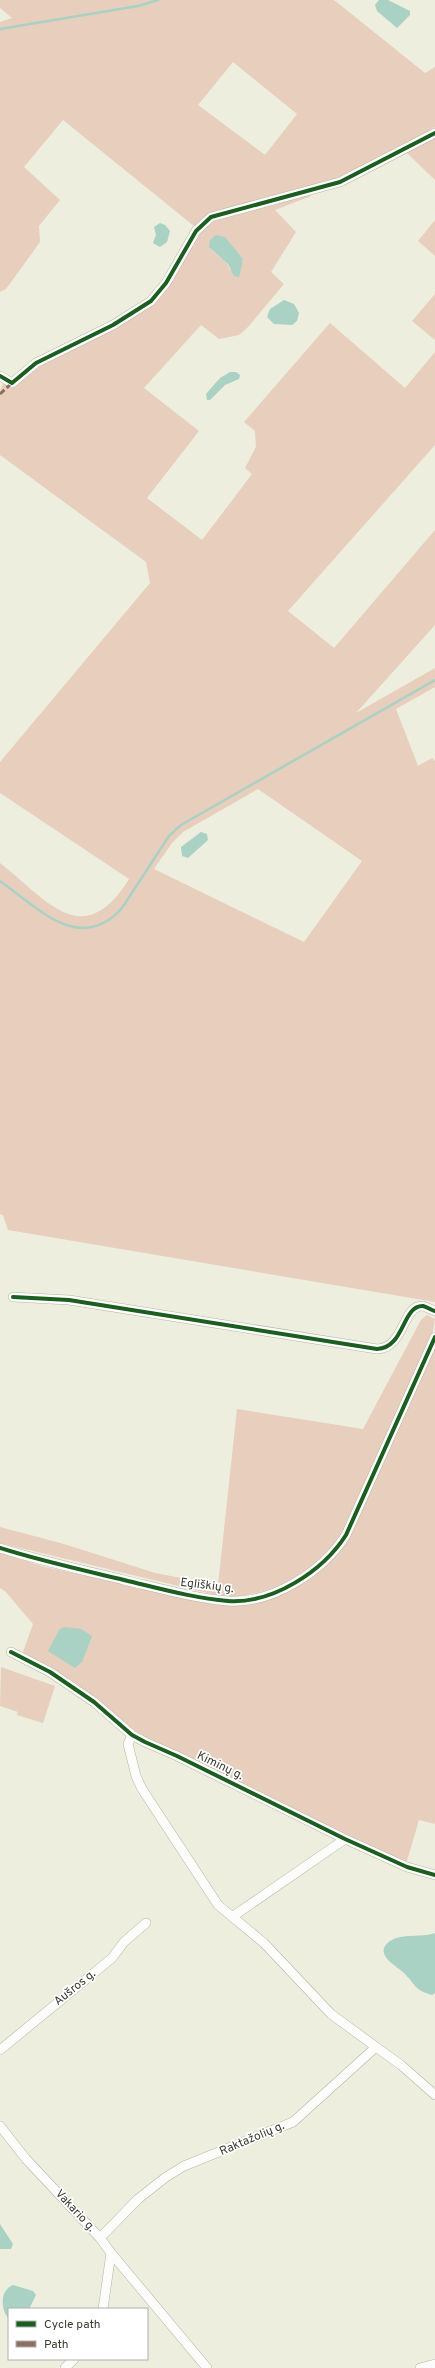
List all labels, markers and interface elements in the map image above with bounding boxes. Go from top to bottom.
street label: Egliškių g. [179,1575,235,1597]
street label: Kiminų g. [194,1748,246,1784]
street label: Aušros g. [51,1966,99,2010]
street label: Raktažolių g. [217,2118,287,2160]
street label: Vakario g. [51,2186,99,2236]
legend [8,2308,148,2360]
text: Cycle path [44,2317,101,2333]
text: Path [44,2337,69,2353]

